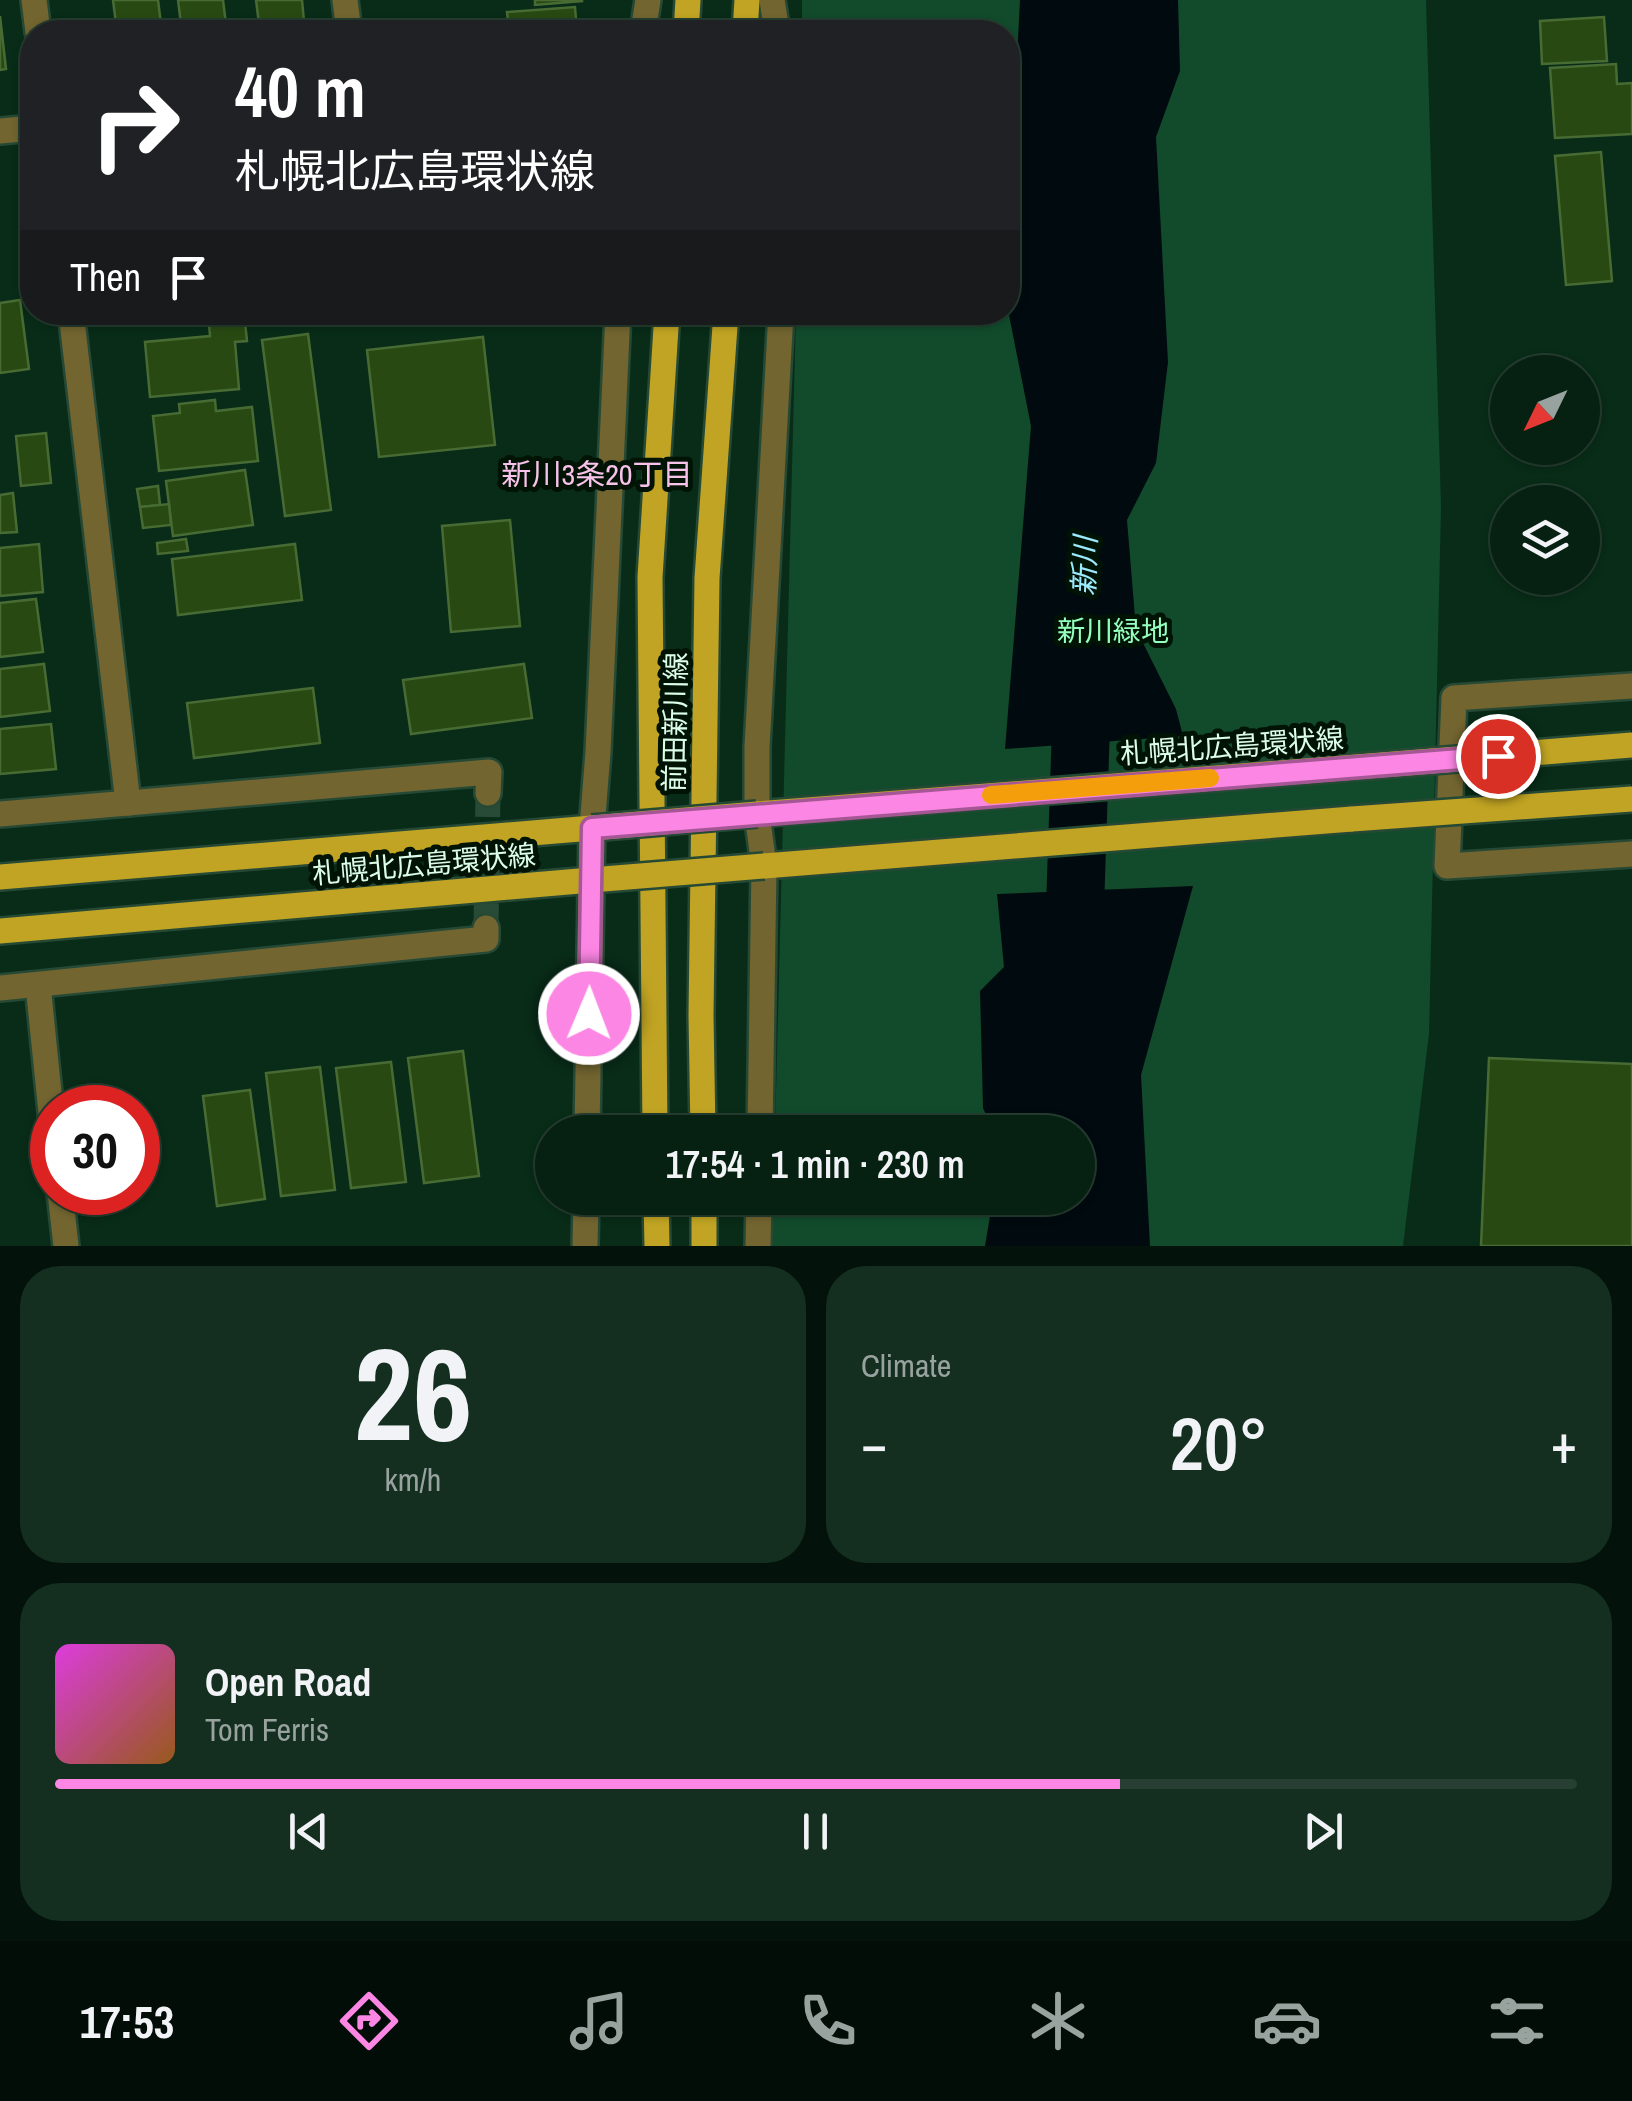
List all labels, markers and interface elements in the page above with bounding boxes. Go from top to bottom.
text: 40 m [235,45,366,139]
icon: right [70,60,200,190]
text: 札幌北広島環状線 [235,140,595,201]
icon: arrive [161,250,216,305]
text: Then [70,252,141,303]
north arrow [1490,355,1600,465]
map controls [1490,355,1600,595]
district label: 新川3条20丁目 [501,454,693,494]
button: layers [1490,485,1600,595]
water label: 新川 [1063,532,1105,597]
park label: 新川緑地 [1057,612,1169,650]
street label: 前田新川線 [655,652,695,792]
pin [1456,714,1541,799]
street label: 札幌北広島環状線 [1119,719,1345,773]
icon: arrive [1471,729,1526,784]
street label: 札幌北広島環状線 [311,835,537,893]
position arrow [537,962,641,1066]
speed limit sign: 30 [30,1085,160,1215]
text: 17:54 · 1 min · 230 m [665,1139,965,1190]
text: 26 [354,1305,472,1481]
text: Climate [861,1344,951,1387]
text: 20° [1170,1392,1268,1493]
text: − [861,1406,887,1480]
text: + [1551,1406,1577,1480]
text: km/h [385,1458,441,1501]
text: Open Road [205,1657,371,1708]
text: Tom Ferris [205,1708,329,1751]
icon: previous [281,1804,336,1859]
icon: pause [788,1804,843,1859]
icon: next [1296,1804,1351,1859]
icon: directions [334,1986,404,2056]
icon: music [564,1986,634,2056]
icon: phone [793,1986,863,2056]
icon: climate [1023,1986,1093,2056]
icon: car [1252,1986,1322,2056]
icon: filters [1482,1986,1552,2056]
text: 17:53 [80,1991,174,2052]

